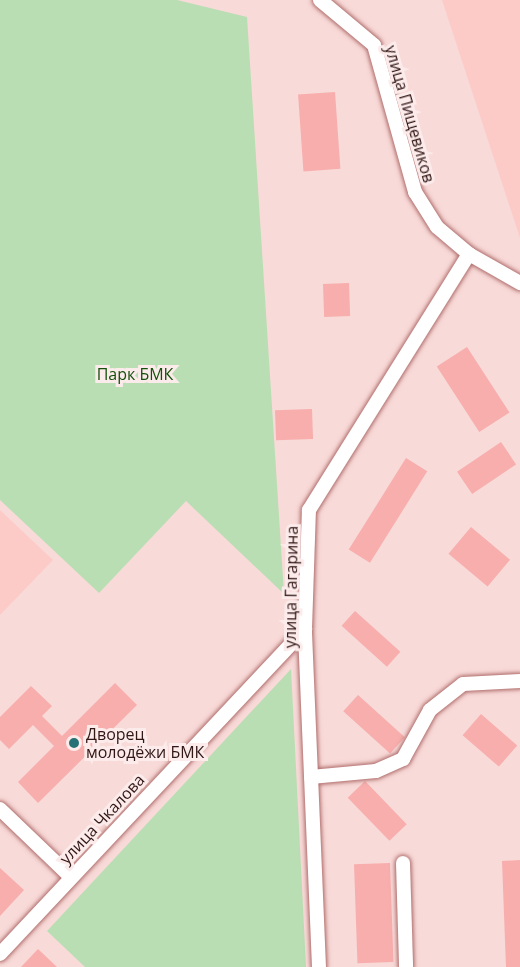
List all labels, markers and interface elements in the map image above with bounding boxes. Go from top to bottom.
street label: улица Пищевиков [381,43,439,185]
park label: Парк БМК [97,364,173,384]
street label: улица Гагарина [280,526,302,648]
place label: Дворец молодёжи БМК [86,724,204,762]
marker: Дворец молодёжи БМК [67,736,81,750]
street label: улица Чкалова [56,770,148,868]

